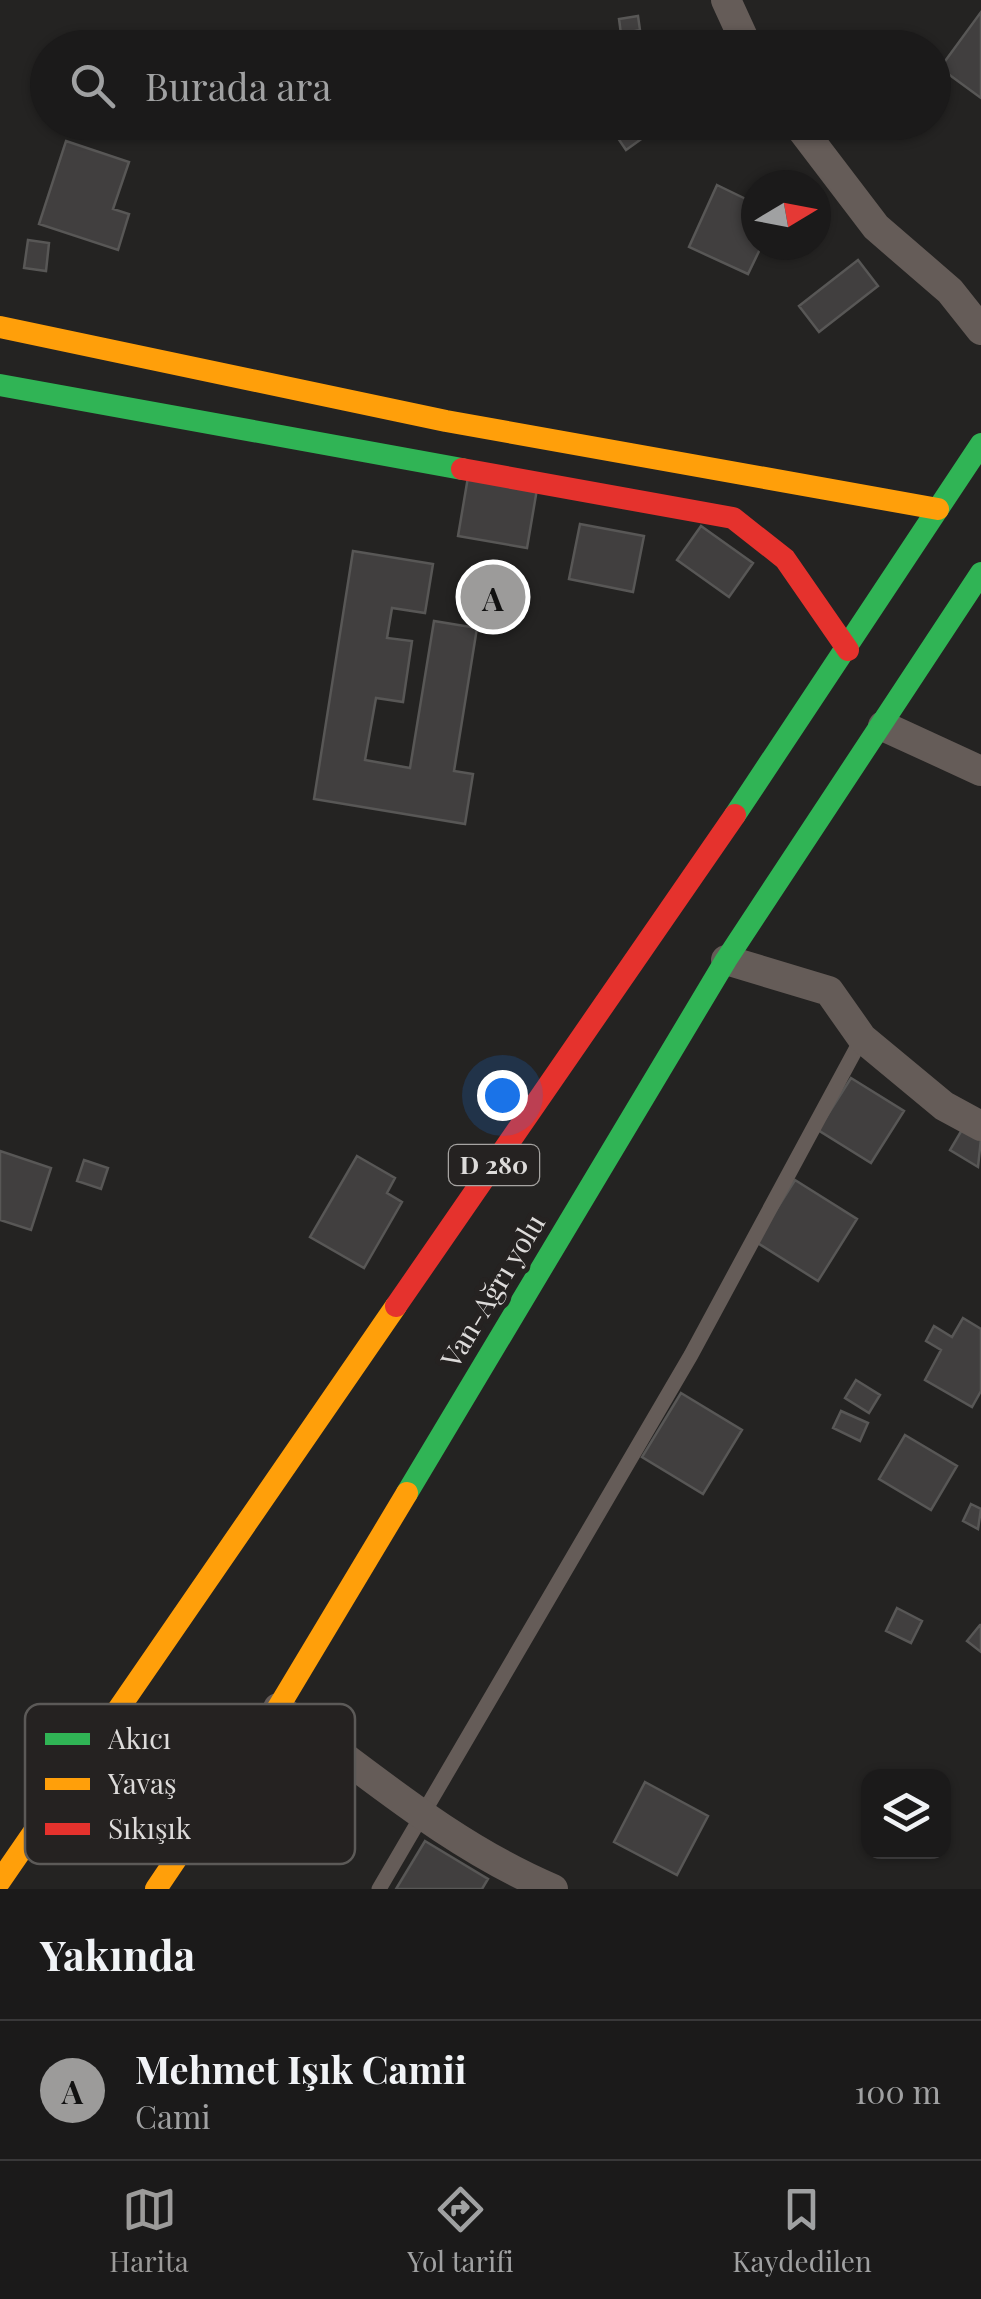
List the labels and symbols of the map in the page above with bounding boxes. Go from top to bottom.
north arrow [741,170,831,260]
pin: A [460,560,526,634]
your location [477,1070,528,1121]
road number: D 280 [449,1145,539,1185]
street label: Van-Ağrı yolu [431,1207,552,1375]
legend [25,1704,355,1864]
text: Akıcı [107,1719,171,1756]
text: Yavaş [107,1764,177,1801]
text: Sıkışık [108,1809,192,1846]

